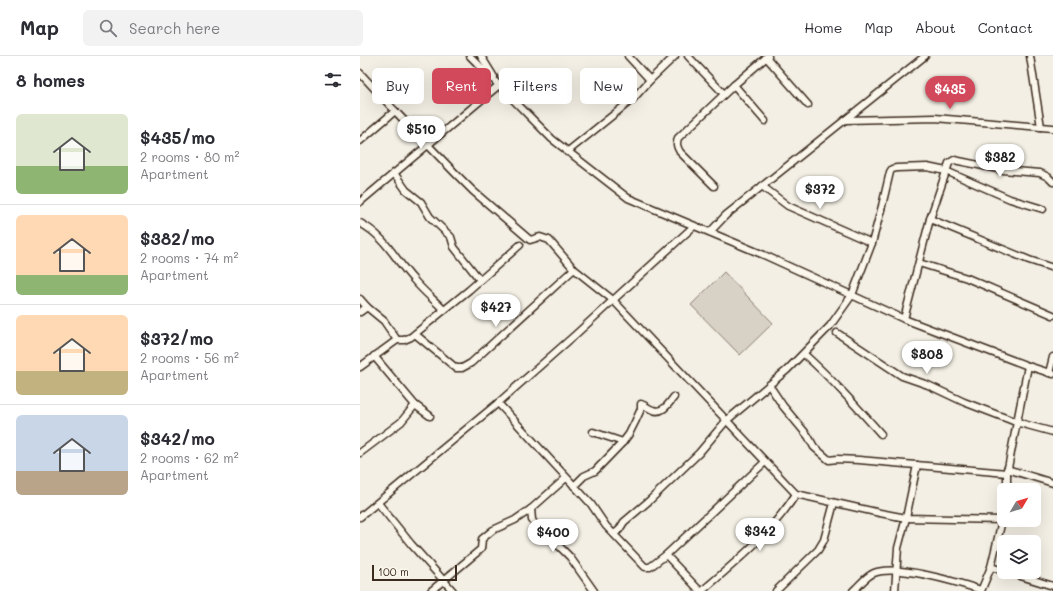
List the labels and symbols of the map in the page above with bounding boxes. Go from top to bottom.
pin: $435 [926,76,974,110]
pin: $510 [397,116,445,150]
pin: $382 [976,144,1024,178]
pin: $372 [796,176,844,210]
pin: $427 [472,294,520,328]
pin: $808 [903,341,951,375]
north arrow [997,483,1041,527]
pin: $342 [736,518,784,552]
pin: $400 [529,519,577,553]
scale bar [372,563,457,582]

